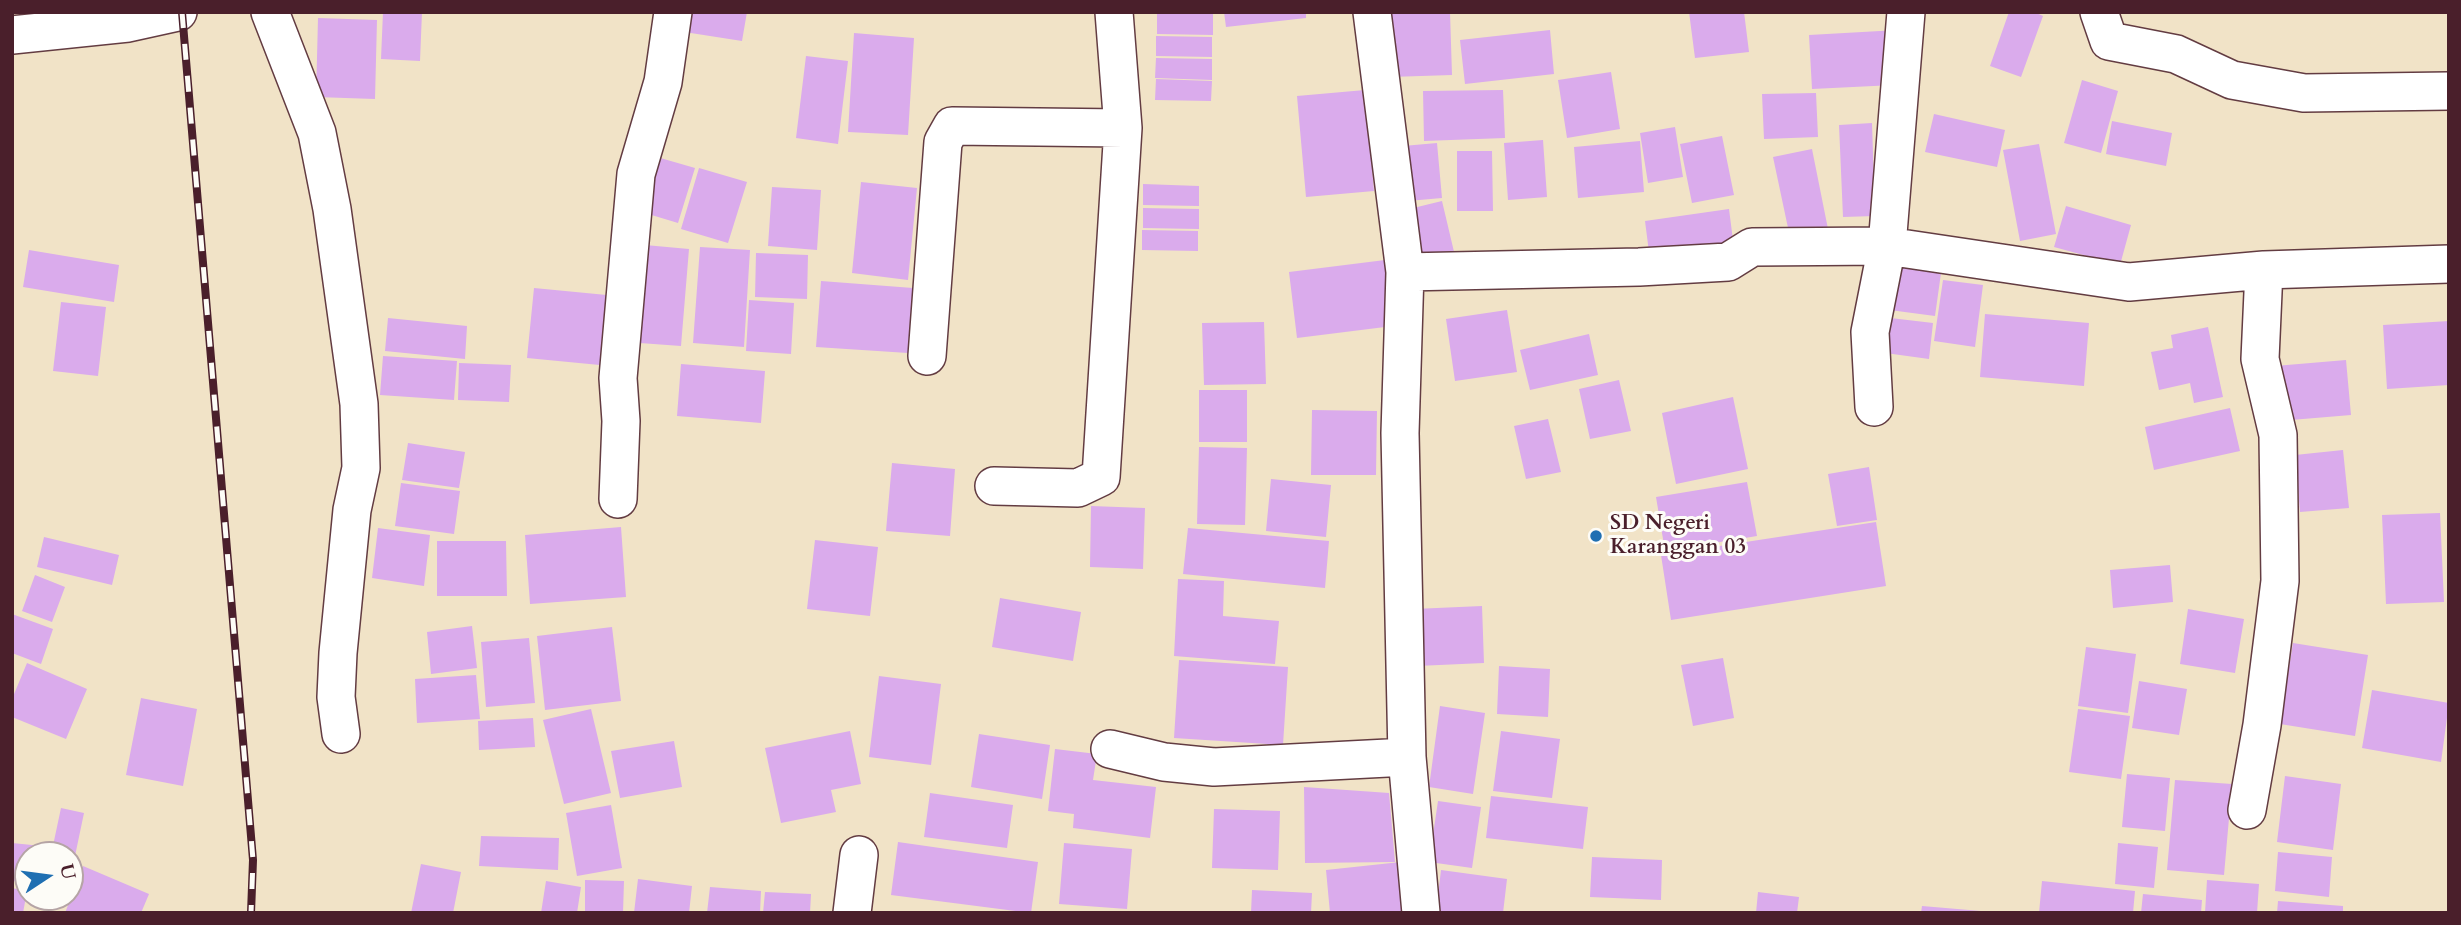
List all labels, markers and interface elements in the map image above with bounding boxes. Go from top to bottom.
place label: SD Negeri Karanggan 03 [1610,511,1746,561]
marker: SD Negeri Karanggan 03 [1588,528,1604,544]
north arrow [14,841,84,911]
text: U [53,861,82,882]

